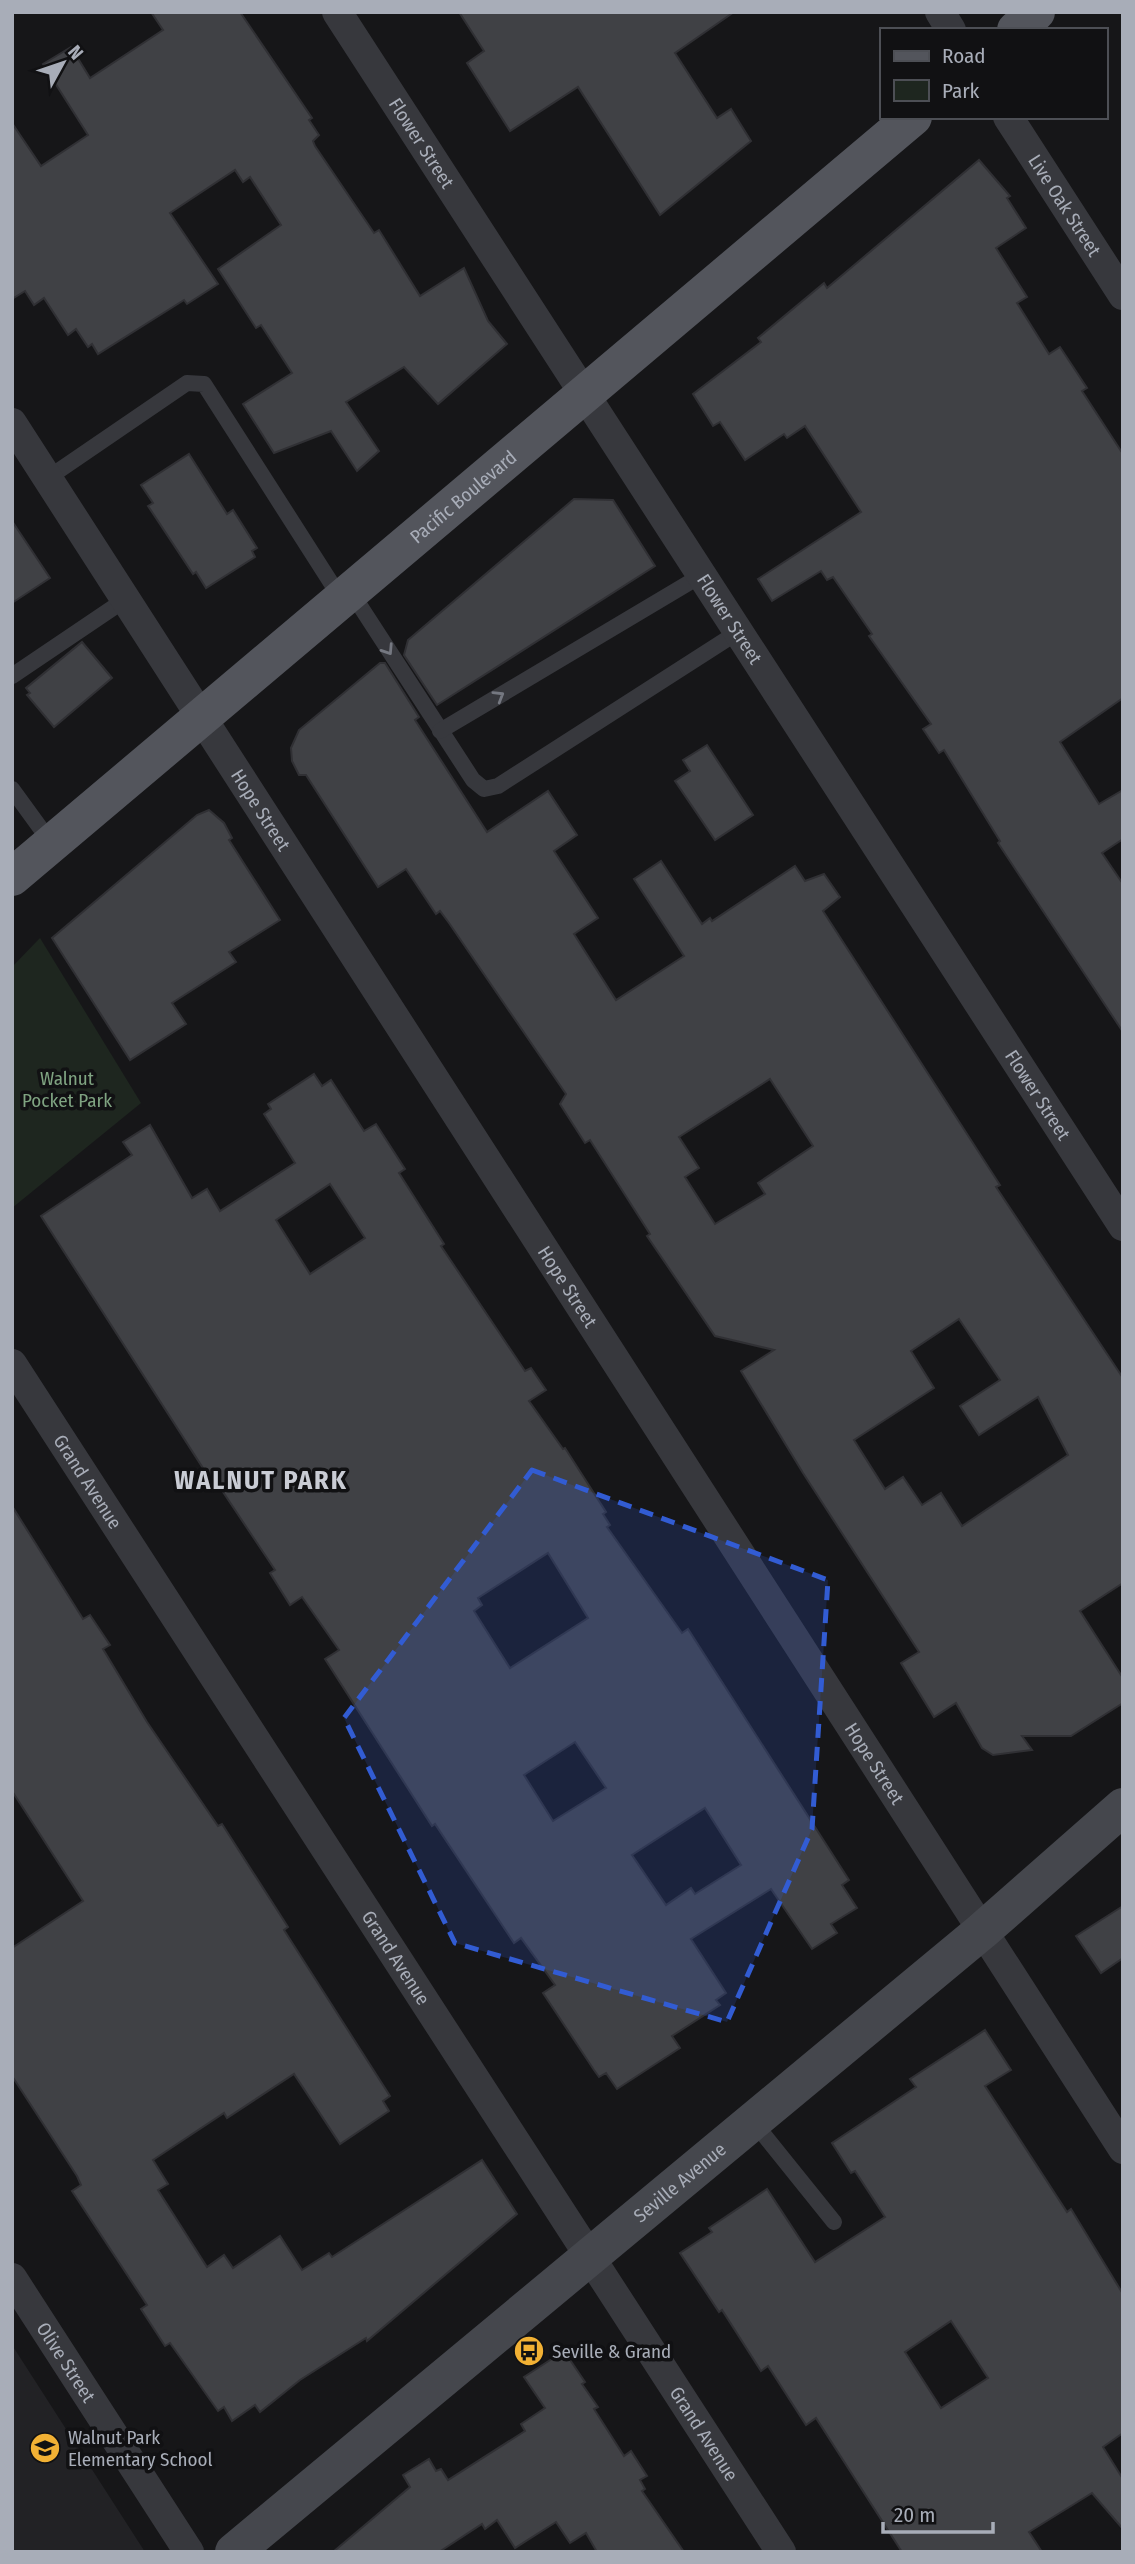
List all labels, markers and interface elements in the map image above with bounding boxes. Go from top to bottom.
north arrow [28,28,98,98]
legend [880,28,1107,119]
text: N [63,41,88,64]
text: Road [942,43,986,69]
text: Park [942,78,980,104]
street label: Flower Street [384,94,460,193]
street label: Live Oak Street [1024,150,1107,261]
street label: Pacific Boulevard [405,445,521,548]
street label: Flower Street [692,570,768,669]
one-way arrow [380,642,393,655]
one-way arrow [491,692,504,705]
street label: Hope Street [226,765,296,855]
street label: Flower Street [1001,1045,1076,1145]
park label: Walnut Pocket Park [22,1067,112,1112]
street label: Hope Street [533,1242,603,1332]
street label: Grand Avenue [49,1430,127,1533]
district label: WALNUT PARK [174,1465,348,1496]
street label: Hope Street [840,1718,910,1809]
street label: Grand Avenue [357,1906,435,2009]
street label: Seville Avenue [629,2137,730,2227]
street label: Olive Street [32,2318,101,2407]
bus stop icon: Seville & Grand [512,2334,546,2368]
place label: Seville & Grand [552,2340,671,2363]
street label: Grand Avenue [665,2382,743,2485]
place label: Walnut Park Elementary School [68,2426,213,2471]
school or university icon: Walnut Park Elementary School [28,2431,62,2465]
scale bar [883,2490,993,2534]
text: 20 m [894,2502,935,2528]

